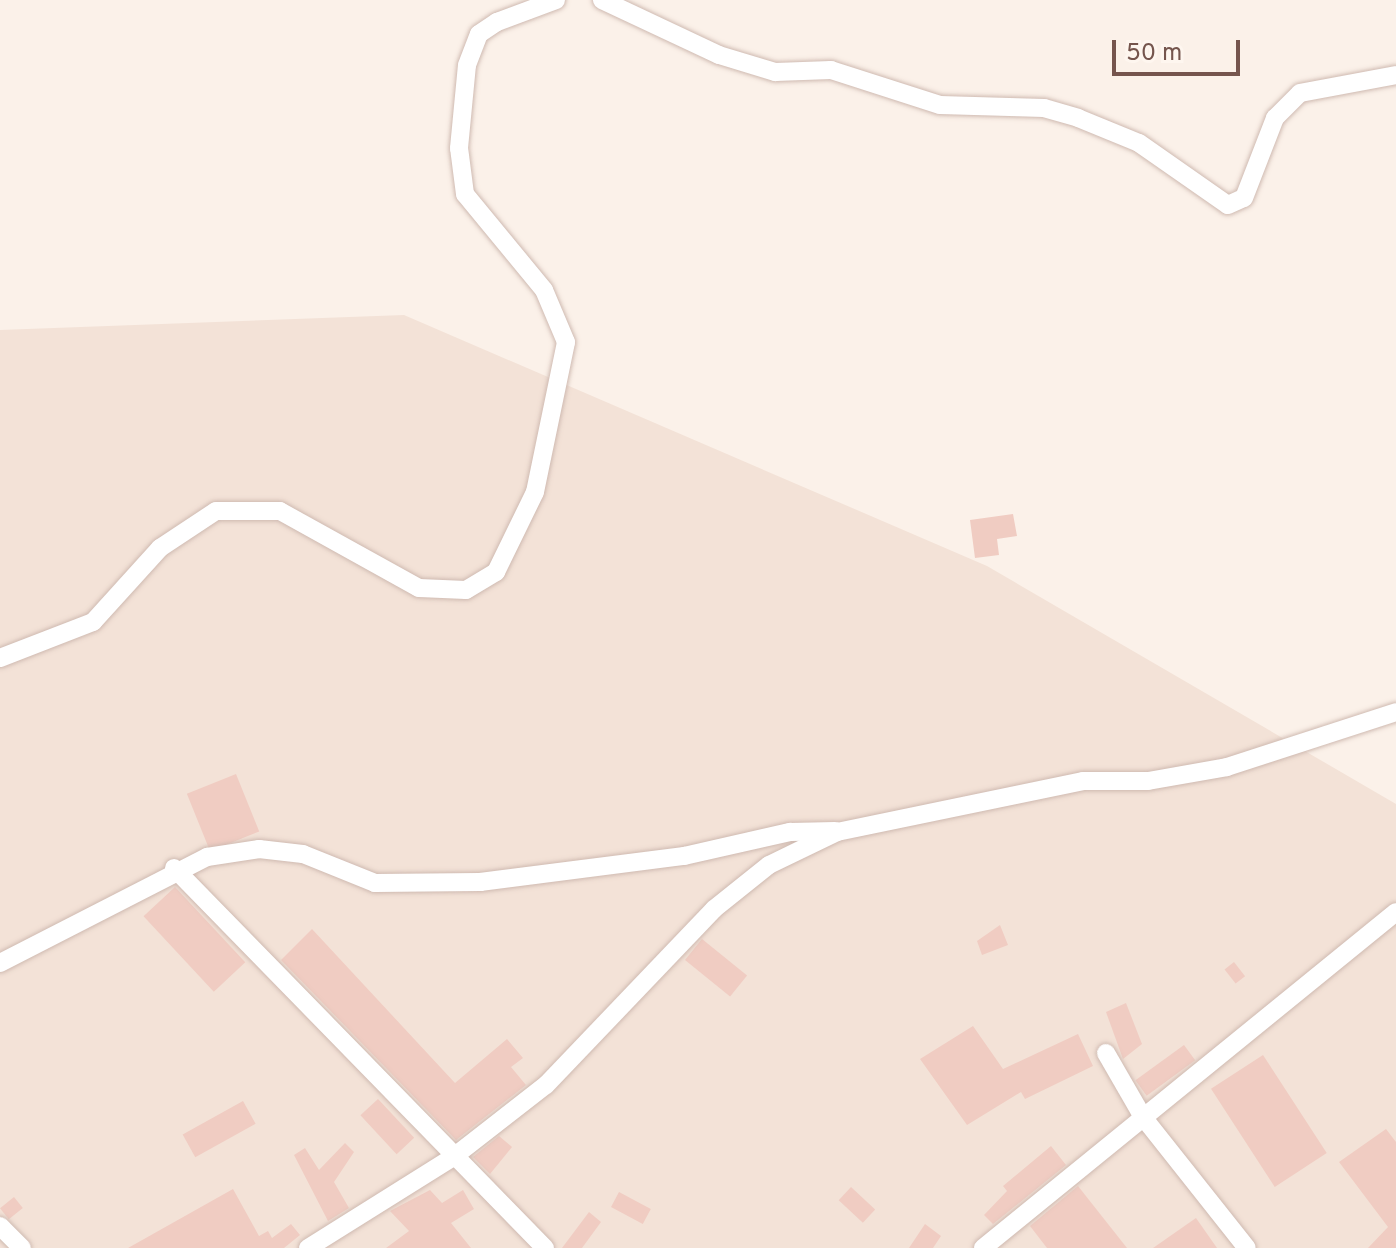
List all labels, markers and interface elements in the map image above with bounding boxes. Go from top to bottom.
scale bar [1116,24,1244,74]
text: 50 m [1126,39,1182,69]

